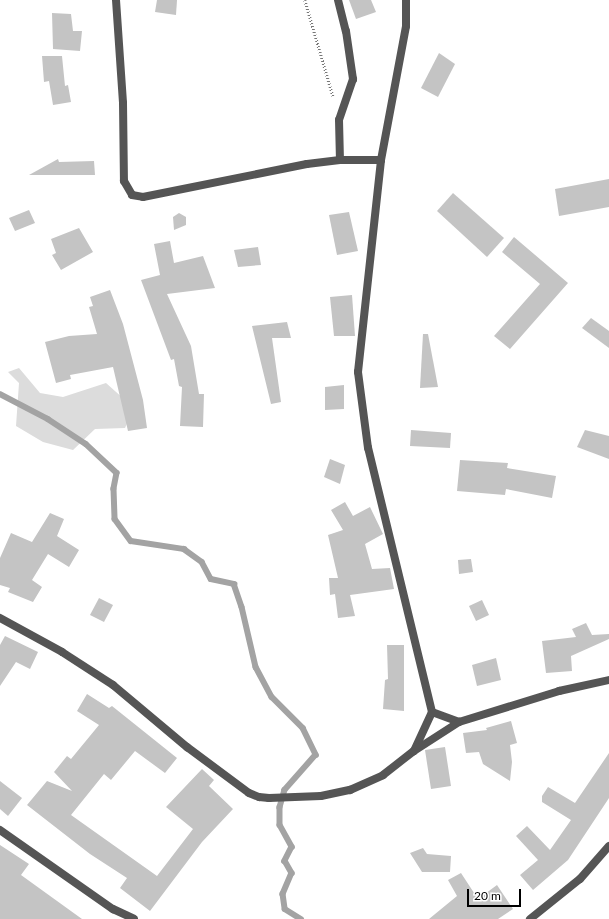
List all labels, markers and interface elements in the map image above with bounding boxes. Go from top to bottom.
scale bar [469,881,523,907]
text: 20 m [474,888,501,903]

